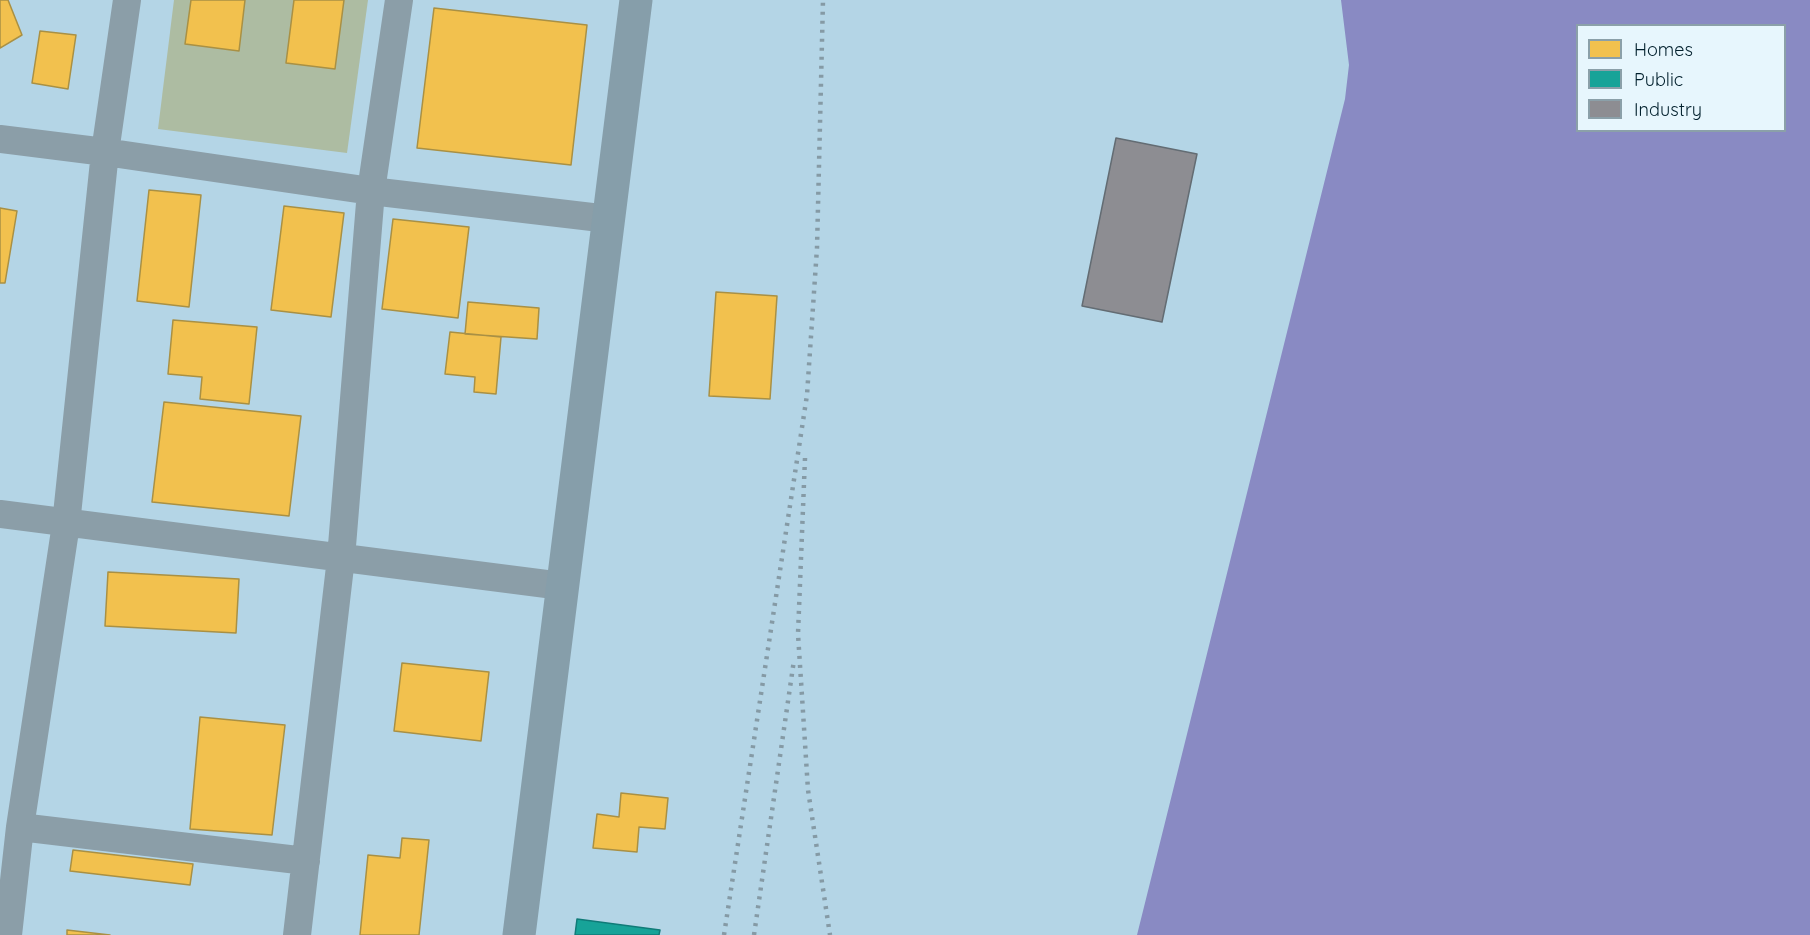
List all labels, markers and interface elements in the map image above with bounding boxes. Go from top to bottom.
legend [1576,24,1786,132]
text: Homes [1634,38,1693,61]
text: Public [1634,68,1683,91]
text: Industry [1634,98,1702,121]

